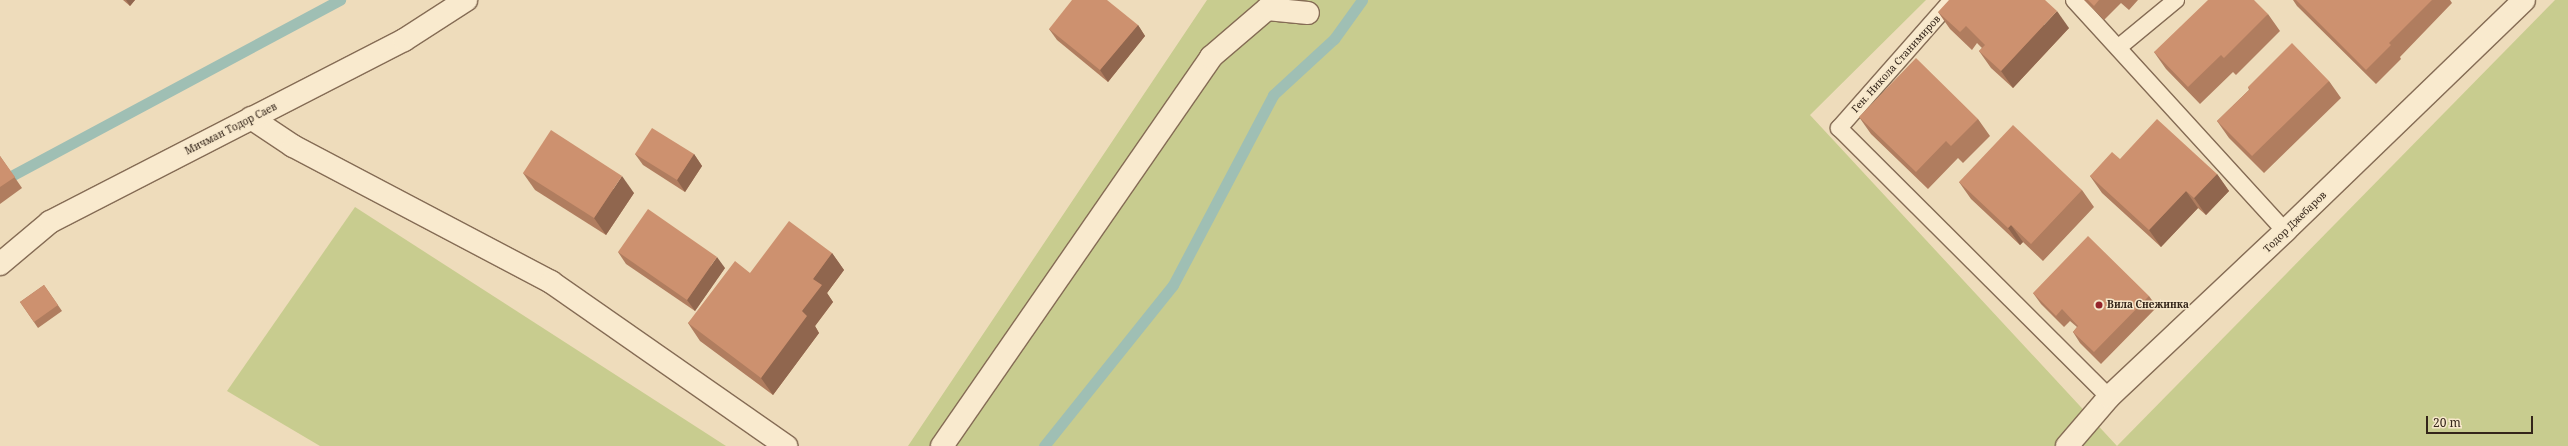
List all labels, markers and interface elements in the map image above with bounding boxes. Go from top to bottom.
street label: Ген. Никола Станимиров [1849,13,1943,115]
street label: Мичман Тодор Саев [183,101,279,157]
street label: Тодор Джебаров [2261,189,2329,255]
place label: Вила Снежинка [2107,299,2189,311]
marker: Вила Снежинка [2094,300,2104,310]
scale bar [2428,408,2535,434]
text: 20 m [2433,414,2461,431]

